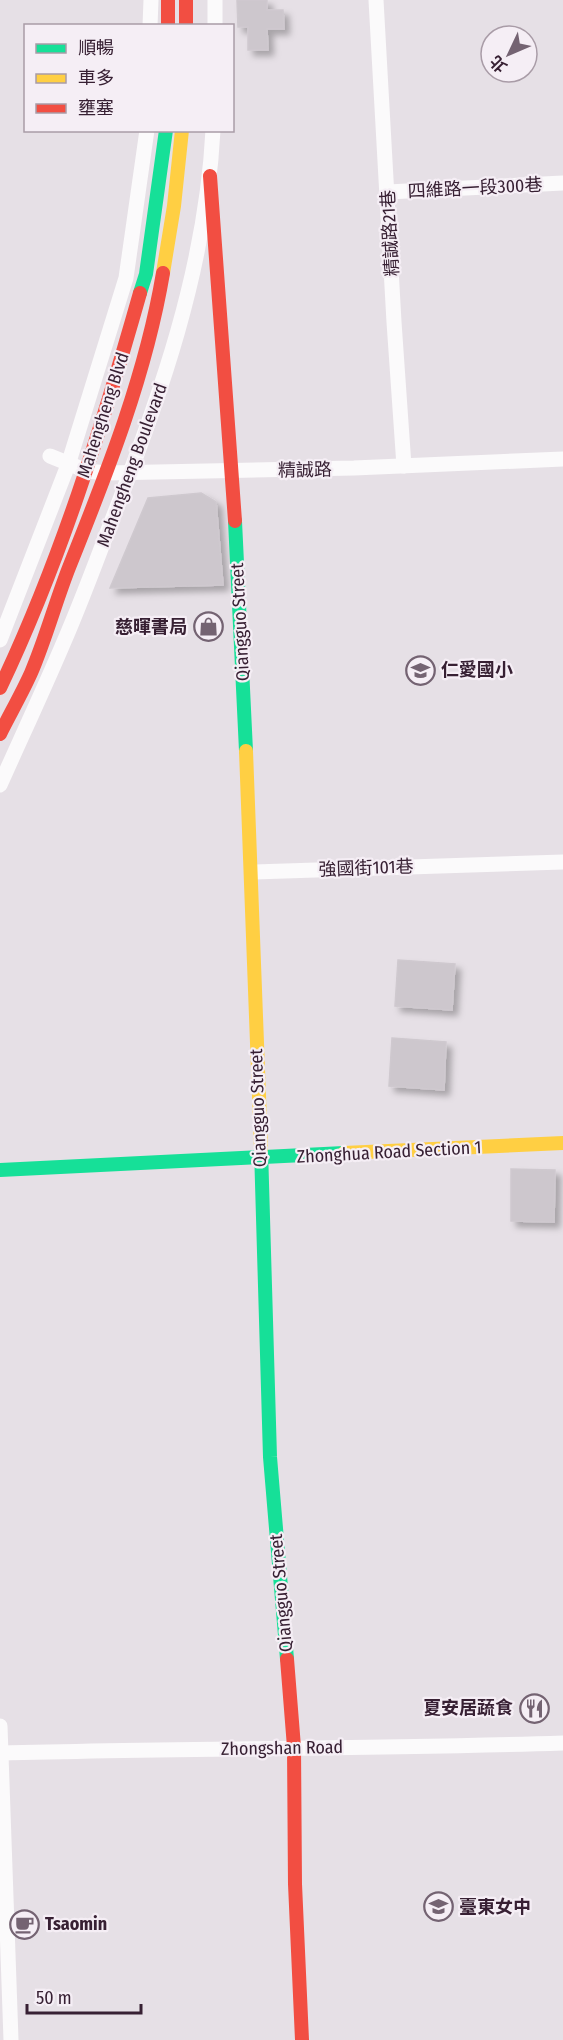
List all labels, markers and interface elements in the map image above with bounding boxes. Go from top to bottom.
legend [24,24,234,132]
north arrow [479,24,539,84]
text: 順暢 [78,37,114,59]
text: 北 [486,52,511,76]
text: 車多 [78,67,114,89]
text: 壅塞 [78,97,114,119]
street label: 四維路一段300巷 [407,173,543,203]
street label: 精誠路21巷 [377,189,403,277]
street label: Mahengheng Blvd [72,350,134,480]
street label: Mahengheng Boulevard [92,380,172,550]
street label: 精誠路 [278,459,332,481]
street label: Qiangguo Street [226,562,254,682]
shop icon: 慈暉書局 [192,611,224,643]
place label: 慈暉書局 [115,616,187,638]
school or university icon: 仁愛國小 [404,654,436,686]
place label: 仁愛國小 [441,659,513,681]
street label: 強國街101巷 [318,855,414,881]
street label: Qiangguo Street [245,1048,271,1167]
street label: Zhonghua Road Section 1 [296,1136,482,1168]
street label: Qiangguo Street [265,1533,297,1653]
restaurant icon: 夏安居蔬食 [518,1692,550,1724]
place label: 夏安居蔬食 [423,1697,513,1719]
street label: Zhongshan Road [221,1736,343,1760]
school or university icon: 臺東女中 [422,1891,454,1923]
place label: 臺東女中 [459,1896,531,1918]
cafe icon: Tsaomin [8,1908,40,1940]
place label: Tsaomin [45,1913,107,1935]
scale bar [27,1977,141,2015]
text: 50 m [36,1987,72,2009]

